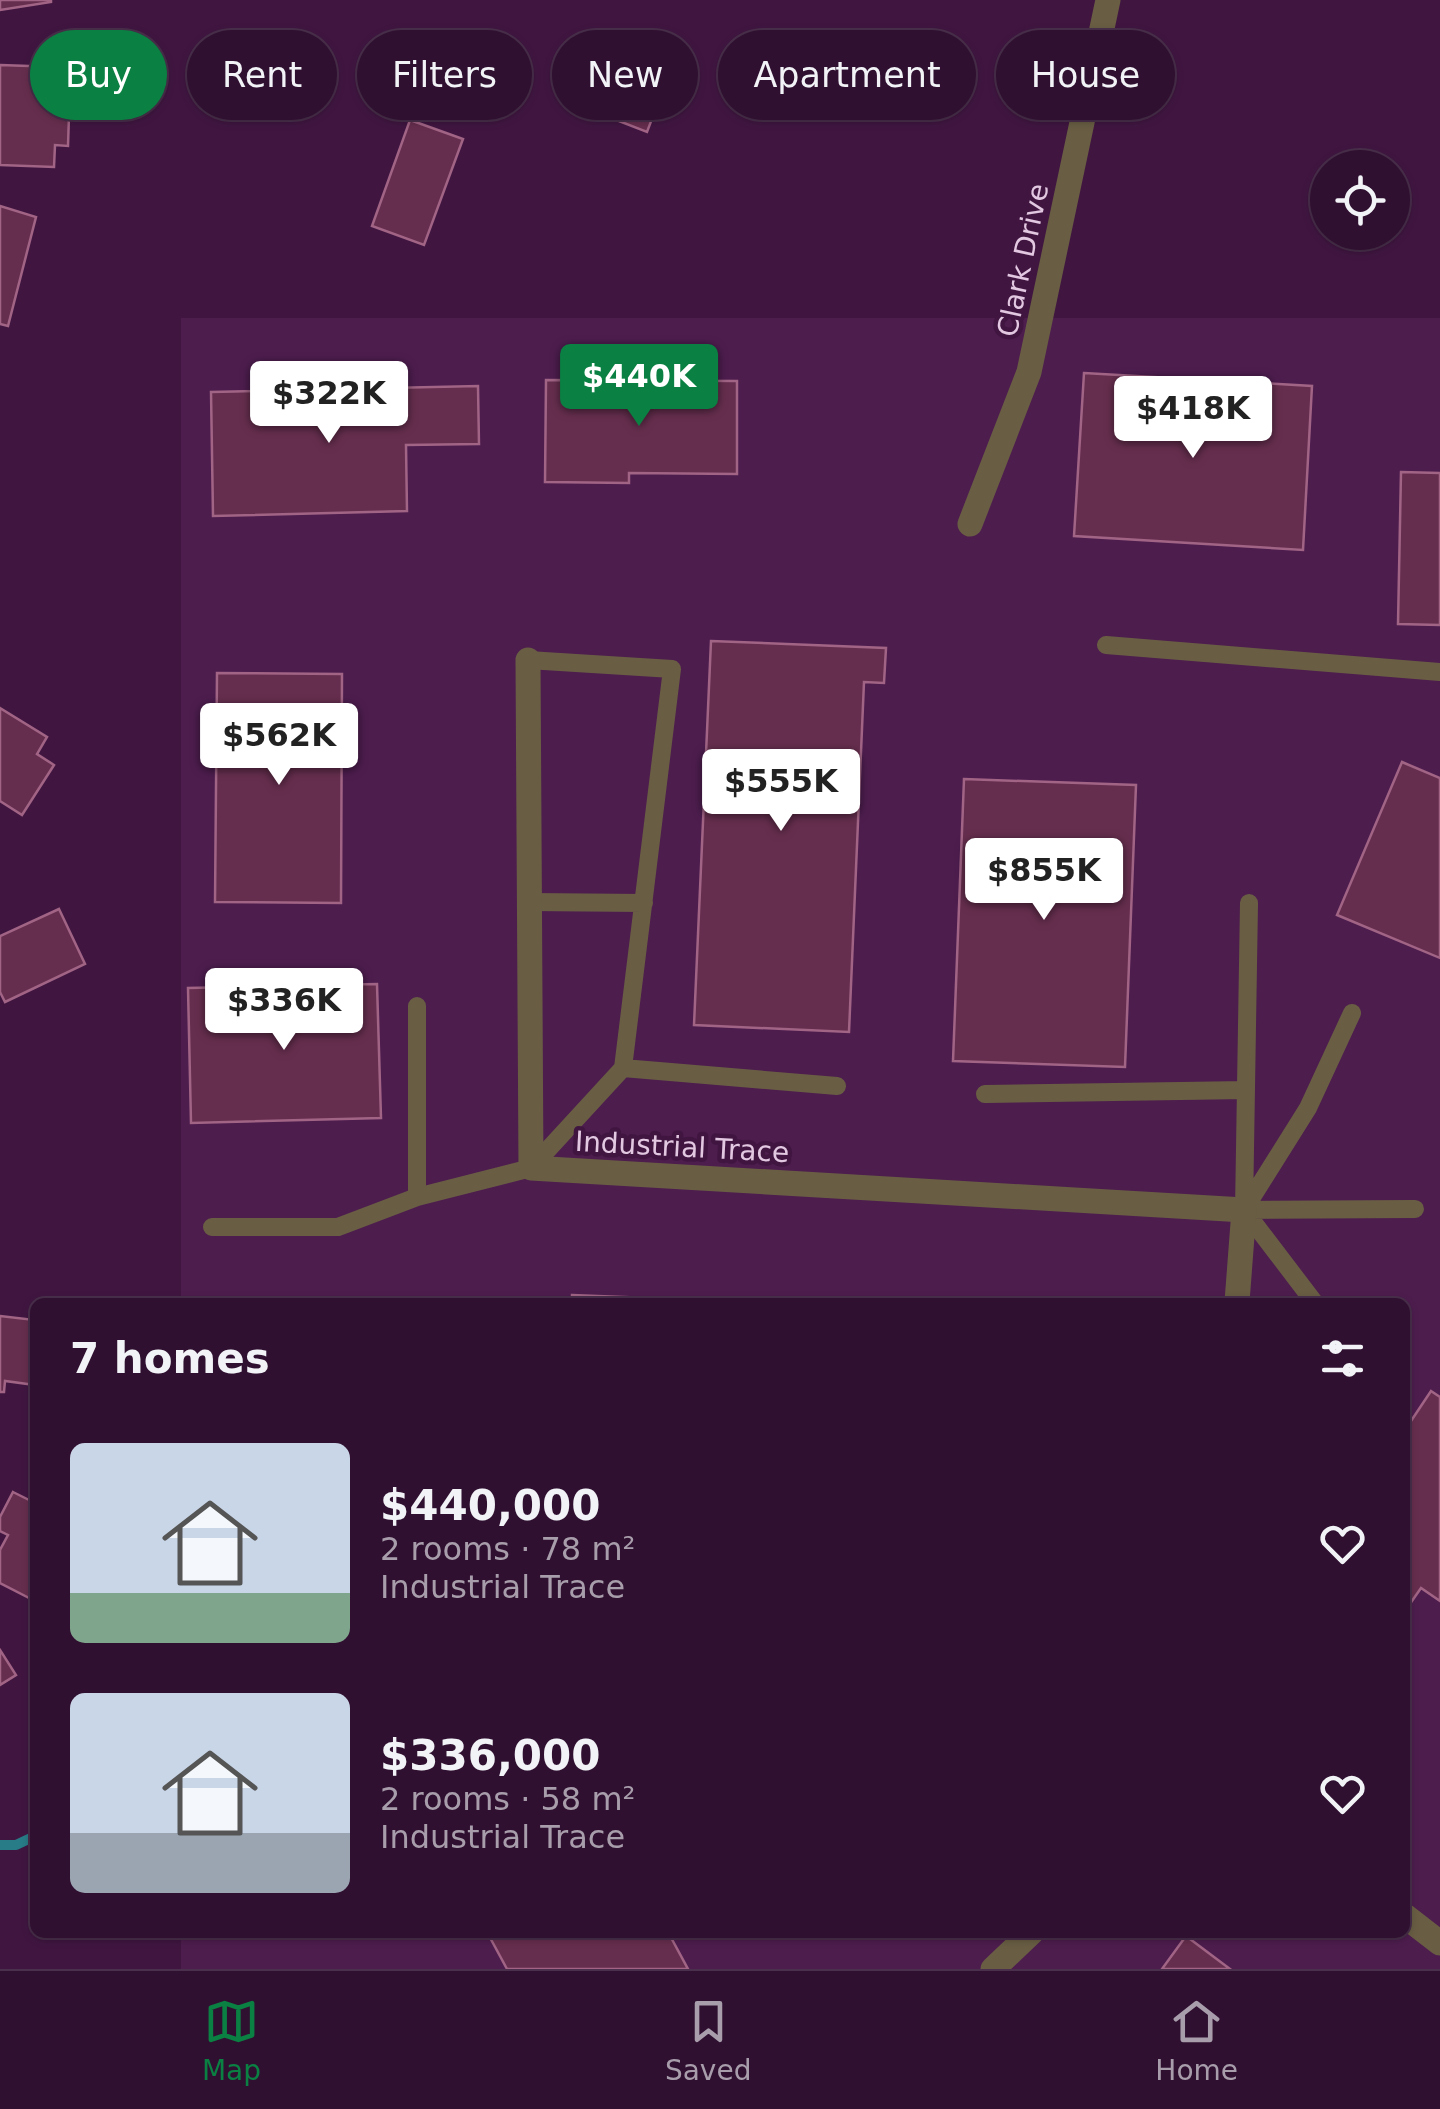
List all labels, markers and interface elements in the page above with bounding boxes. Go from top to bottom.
chip: Buy [30,30,167,120]
chip: Rent [187,30,337,120]
chip: Filters [357,30,532,120]
chip: New [552,30,698,120]
chip: Apartment [718,30,976,120]
chip: House [996,30,1175,120]
map controls [1310,150,1410,250]
button: locate [1310,150,1410,250]
street label: Clark Drive [991,180,1055,340]
pin: $440K [569,344,709,429]
text: $440K [582,357,696,395]
pin: $322K [259,361,399,446]
text: $322K [272,374,386,412]
pin: $418K [1123,376,1263,461]
text: $418K [1136,389,1250,427]
pin: $562K [209,703,349,788]
text: $562K [222,716,336,754]
pin: $555K [711,749,851,834]
text: $555K [724,762,838,800]
pin: $855K [974,838,1114,923]
text: $855K [987,851,1101,889]
pin: $336K [214,968,354,1053]
text: $336K [227,981,341,1019]
street label: Industrial Trace [574,1125,790,1169]
icon: filters [1315,1331,1370,1386]
text: 7 homes [70,1334,270,1383]
text: $440,000 [380,1481,601,1530]
icon: home [150,1483,270,1603]
icon: heart [1315,1516,1370,1571]
text: 2 rooms · 78 m² [380,1530,635,1568]
text: Industrial Trace [380,1568,625,1606]
text: $336,000 [380,1731,601,1780]
icon: home [150,1733,270,1853]
icon: heart [1315,1766,1370,1821]
text: 2 rooms · 58 m² [380,1780,635,1818]
text: Industrial Trace [380,1818,625,1856]
tab: Map [202,1994,261,2087]
tab: Saved [665,1994,751,2087]
tab: Home [1155,1994,1238,2087]

